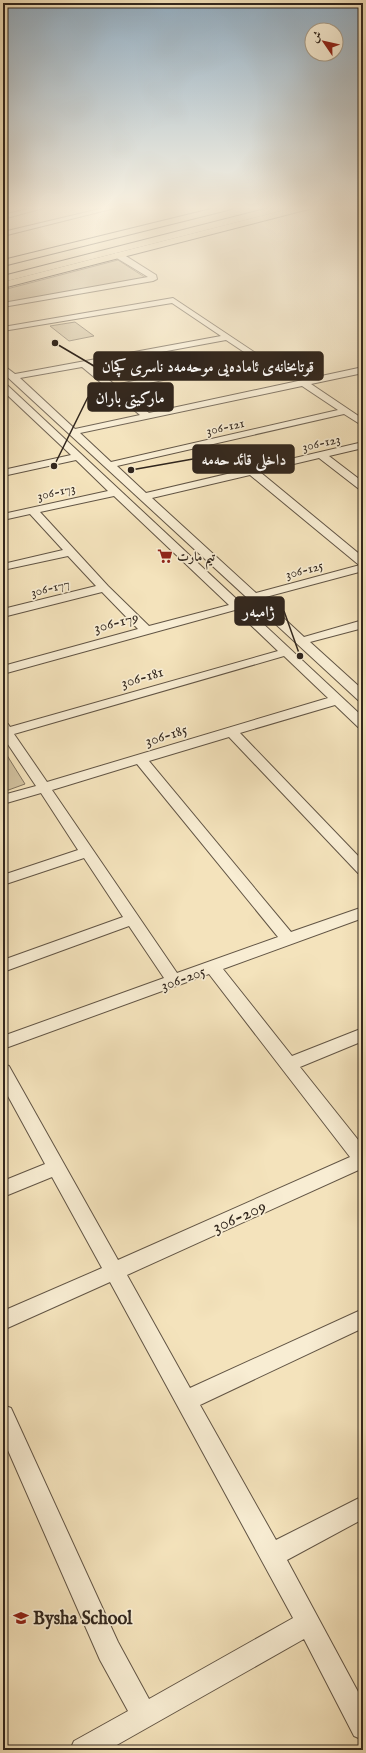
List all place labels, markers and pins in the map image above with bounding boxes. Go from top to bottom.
callout: قوتابخانەی ئامادەیی موحەمەد ناسری کچان [94,352,323,380]
callout: ماركيتى باران [88,383,173,411]
callout: داخلی قائد حەمە [193,445,294,473]
supermarket icon: تيم مارت [156,547,174,565]
place label: تيم مارت [177,549,215,570]
callout: ژامبەر [235,597,284,625]
place label: Bysha School [33,1608,133,1631]
school or university icon: Bysha School [12,1609,30,1627]

